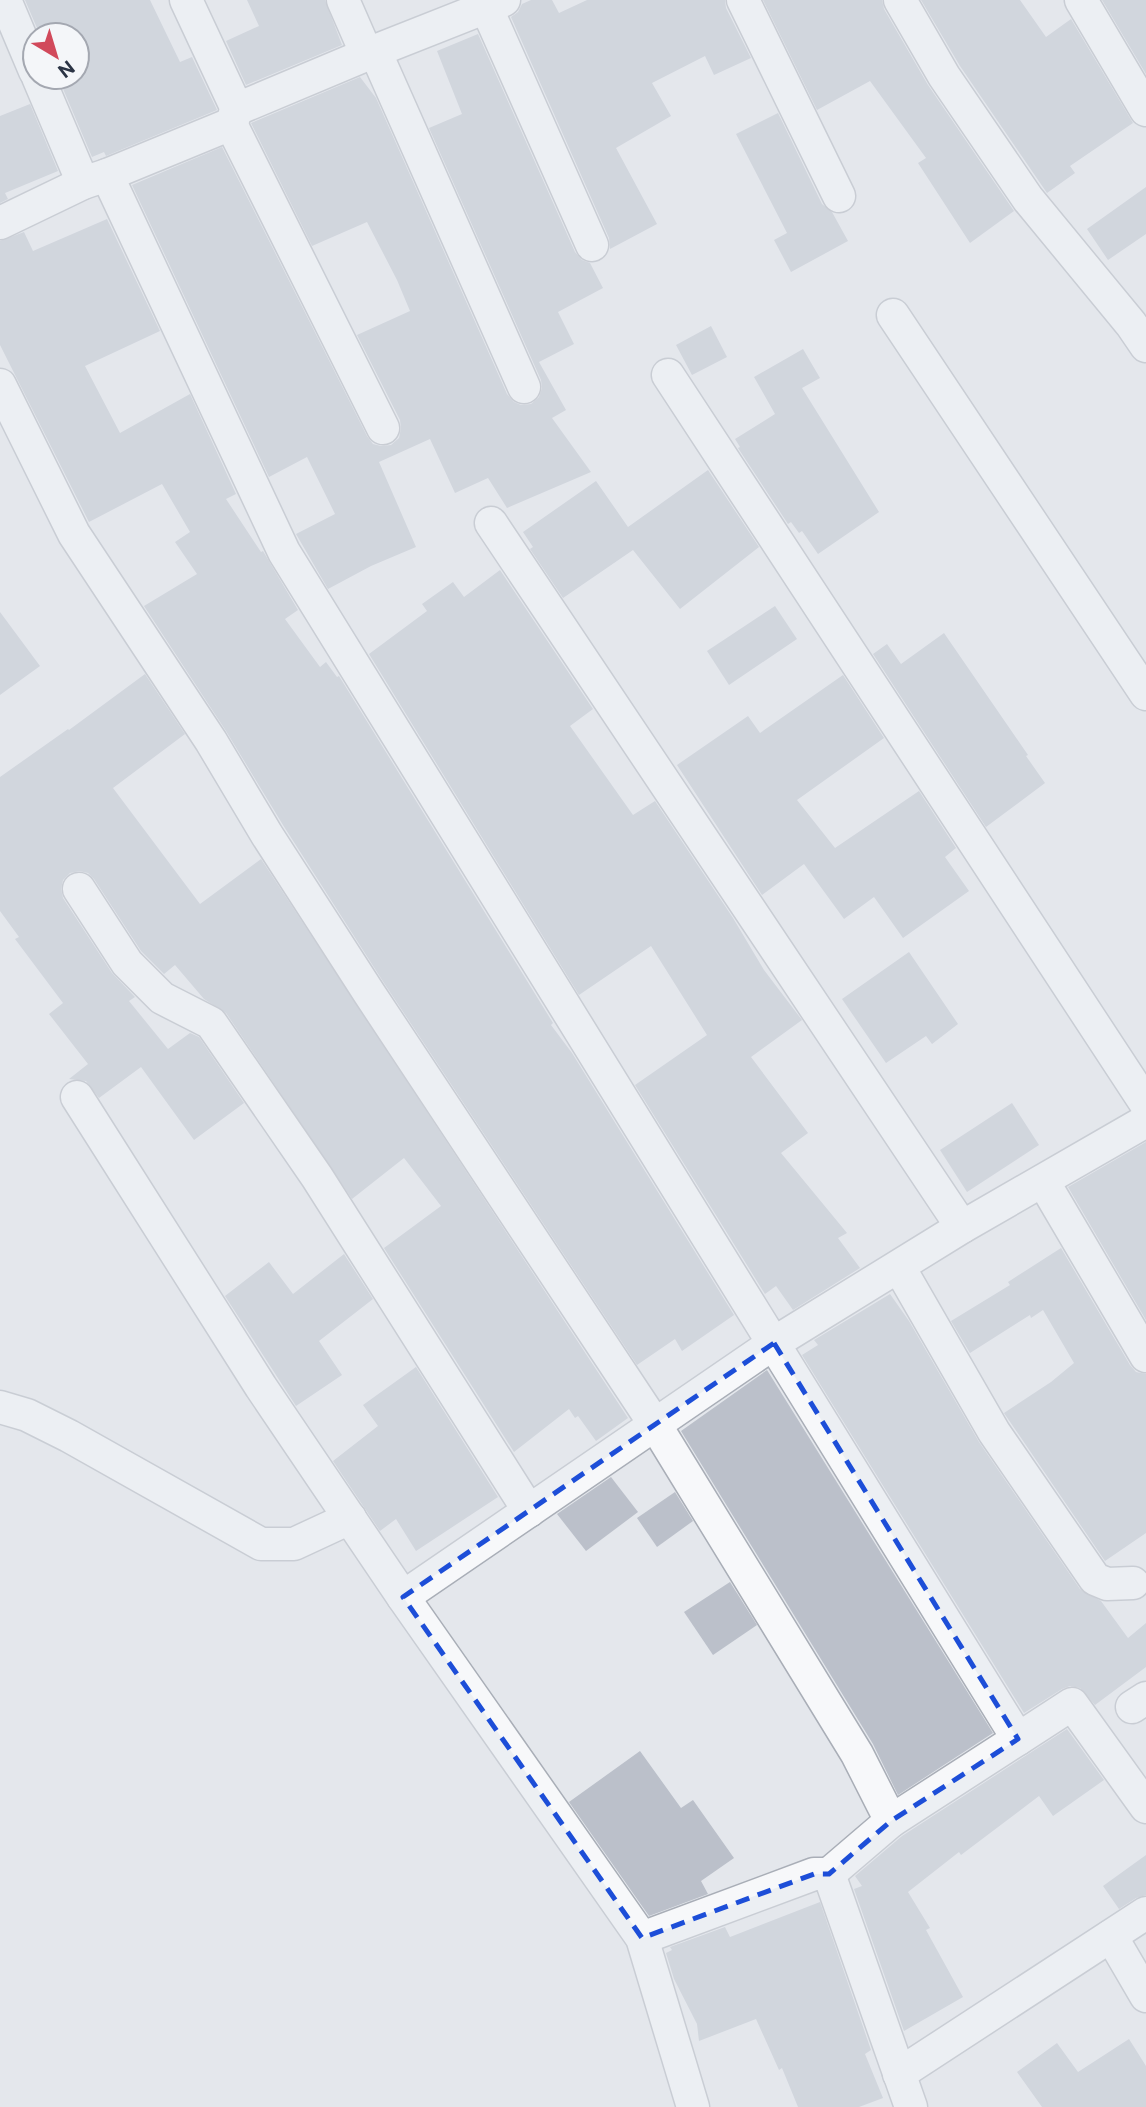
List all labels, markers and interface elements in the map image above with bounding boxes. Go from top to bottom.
north arrow [21,21,91,91]
text: N [54,56,79,83]

